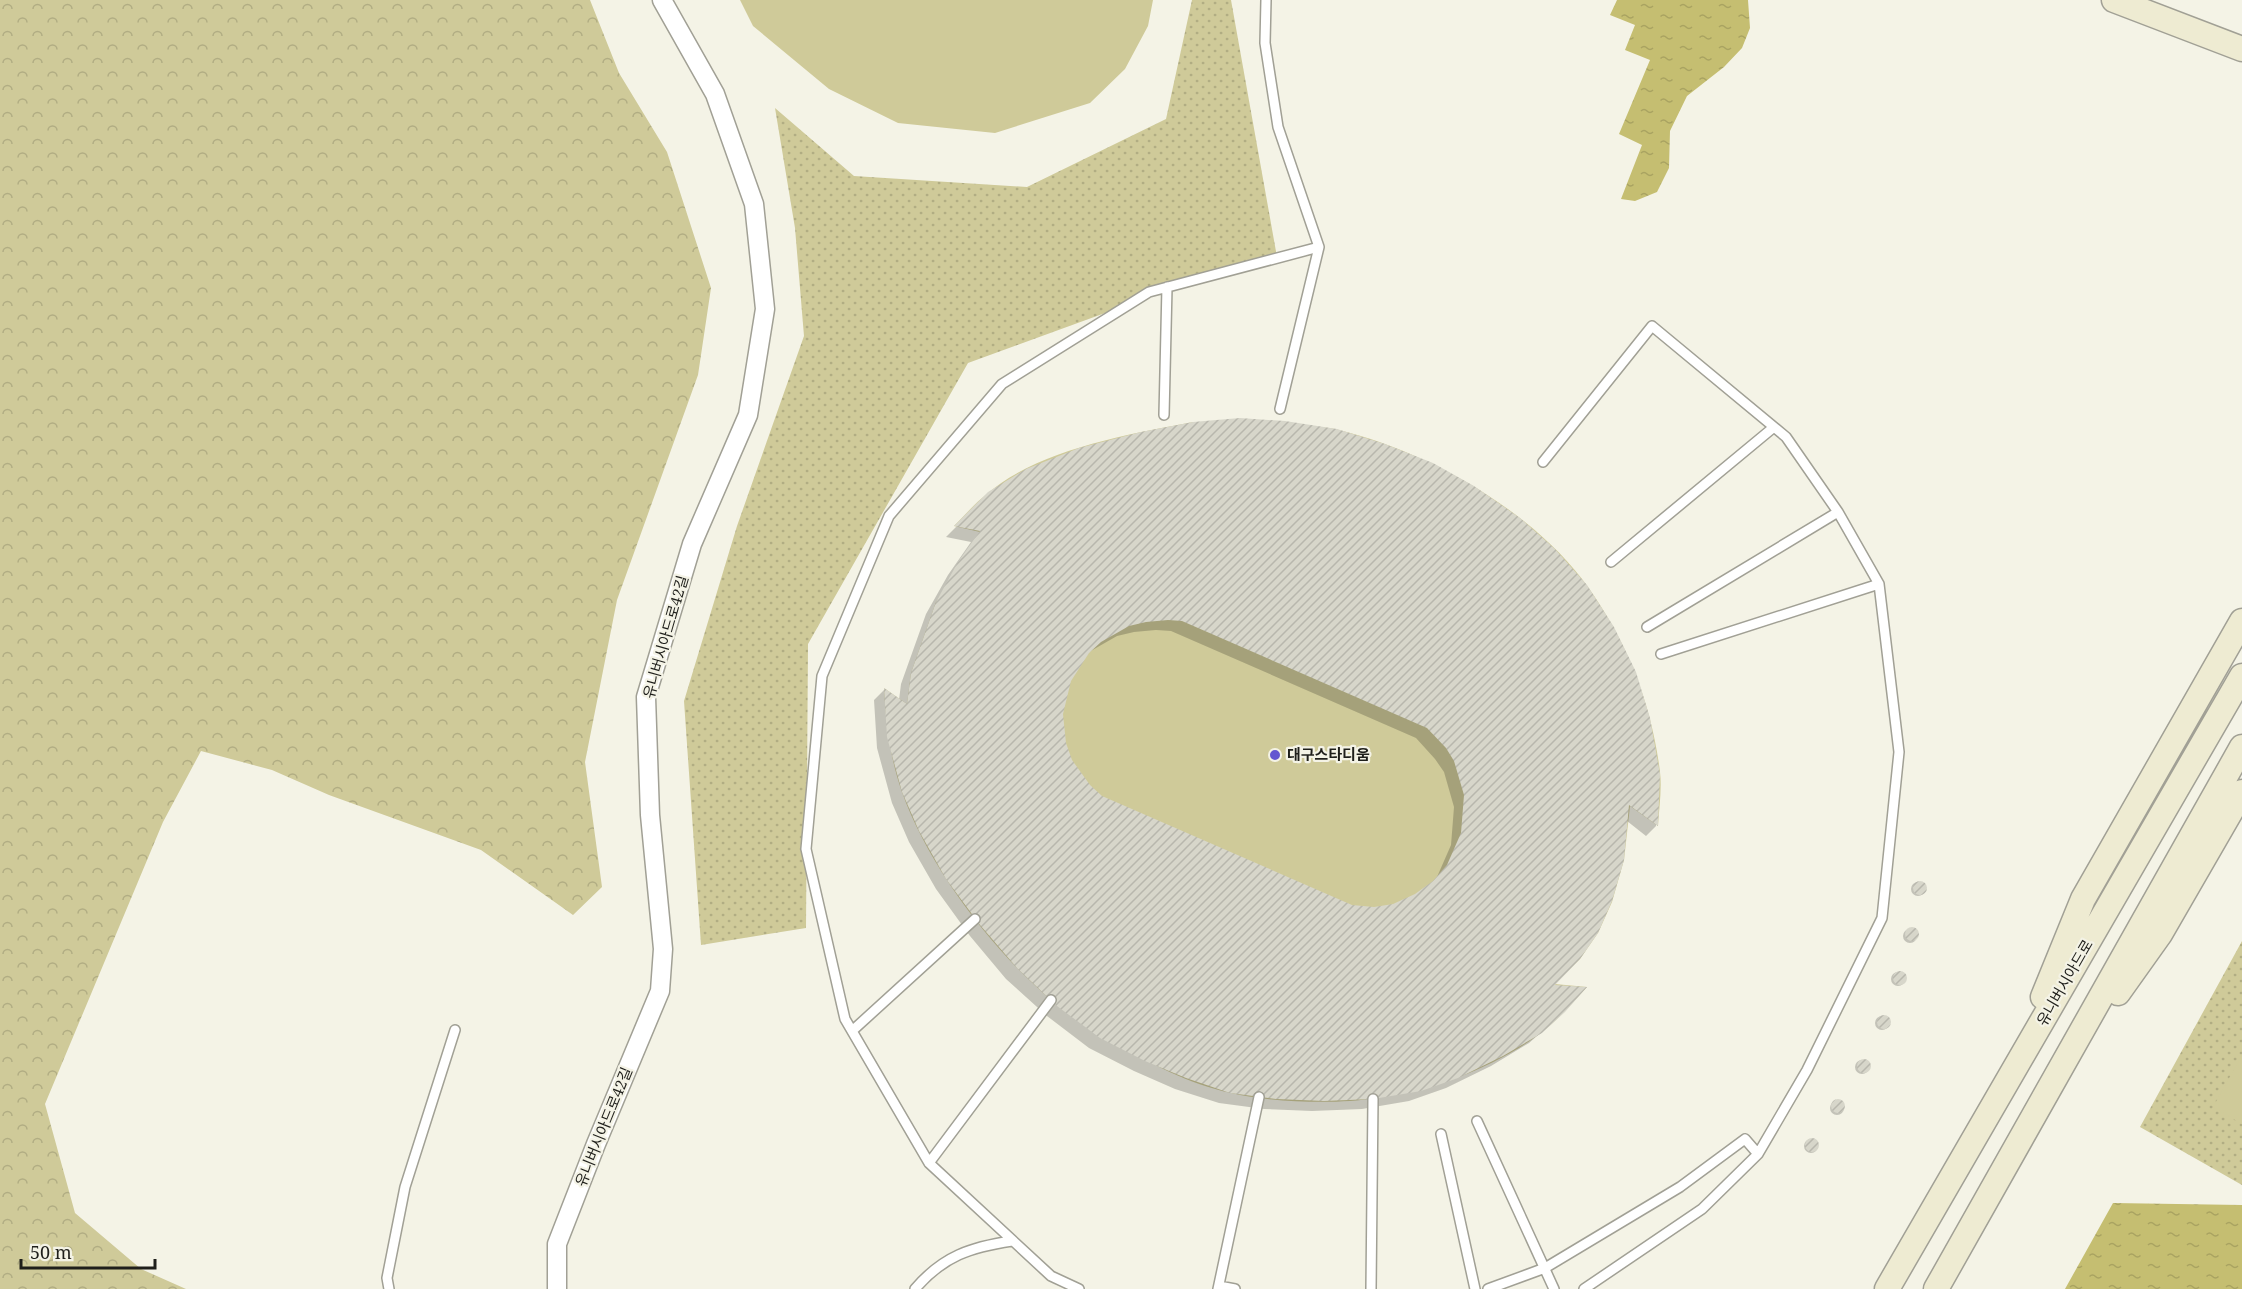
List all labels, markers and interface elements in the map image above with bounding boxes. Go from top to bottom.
street label: 유니버시아드로42길 [638,573,692,701]
place label: 대구스타디움 [1287,744,1370,764]
marker: 대구스타디움 [1268,748,1282,762]
street label: 유니버시아드로 [2031,936,2097,1029]
street label: 유니버시아드로42길 [570,1064,636,1189]
scale bar [21,1232,154,1270]
text: 50 m [30,1240,72,1264]

